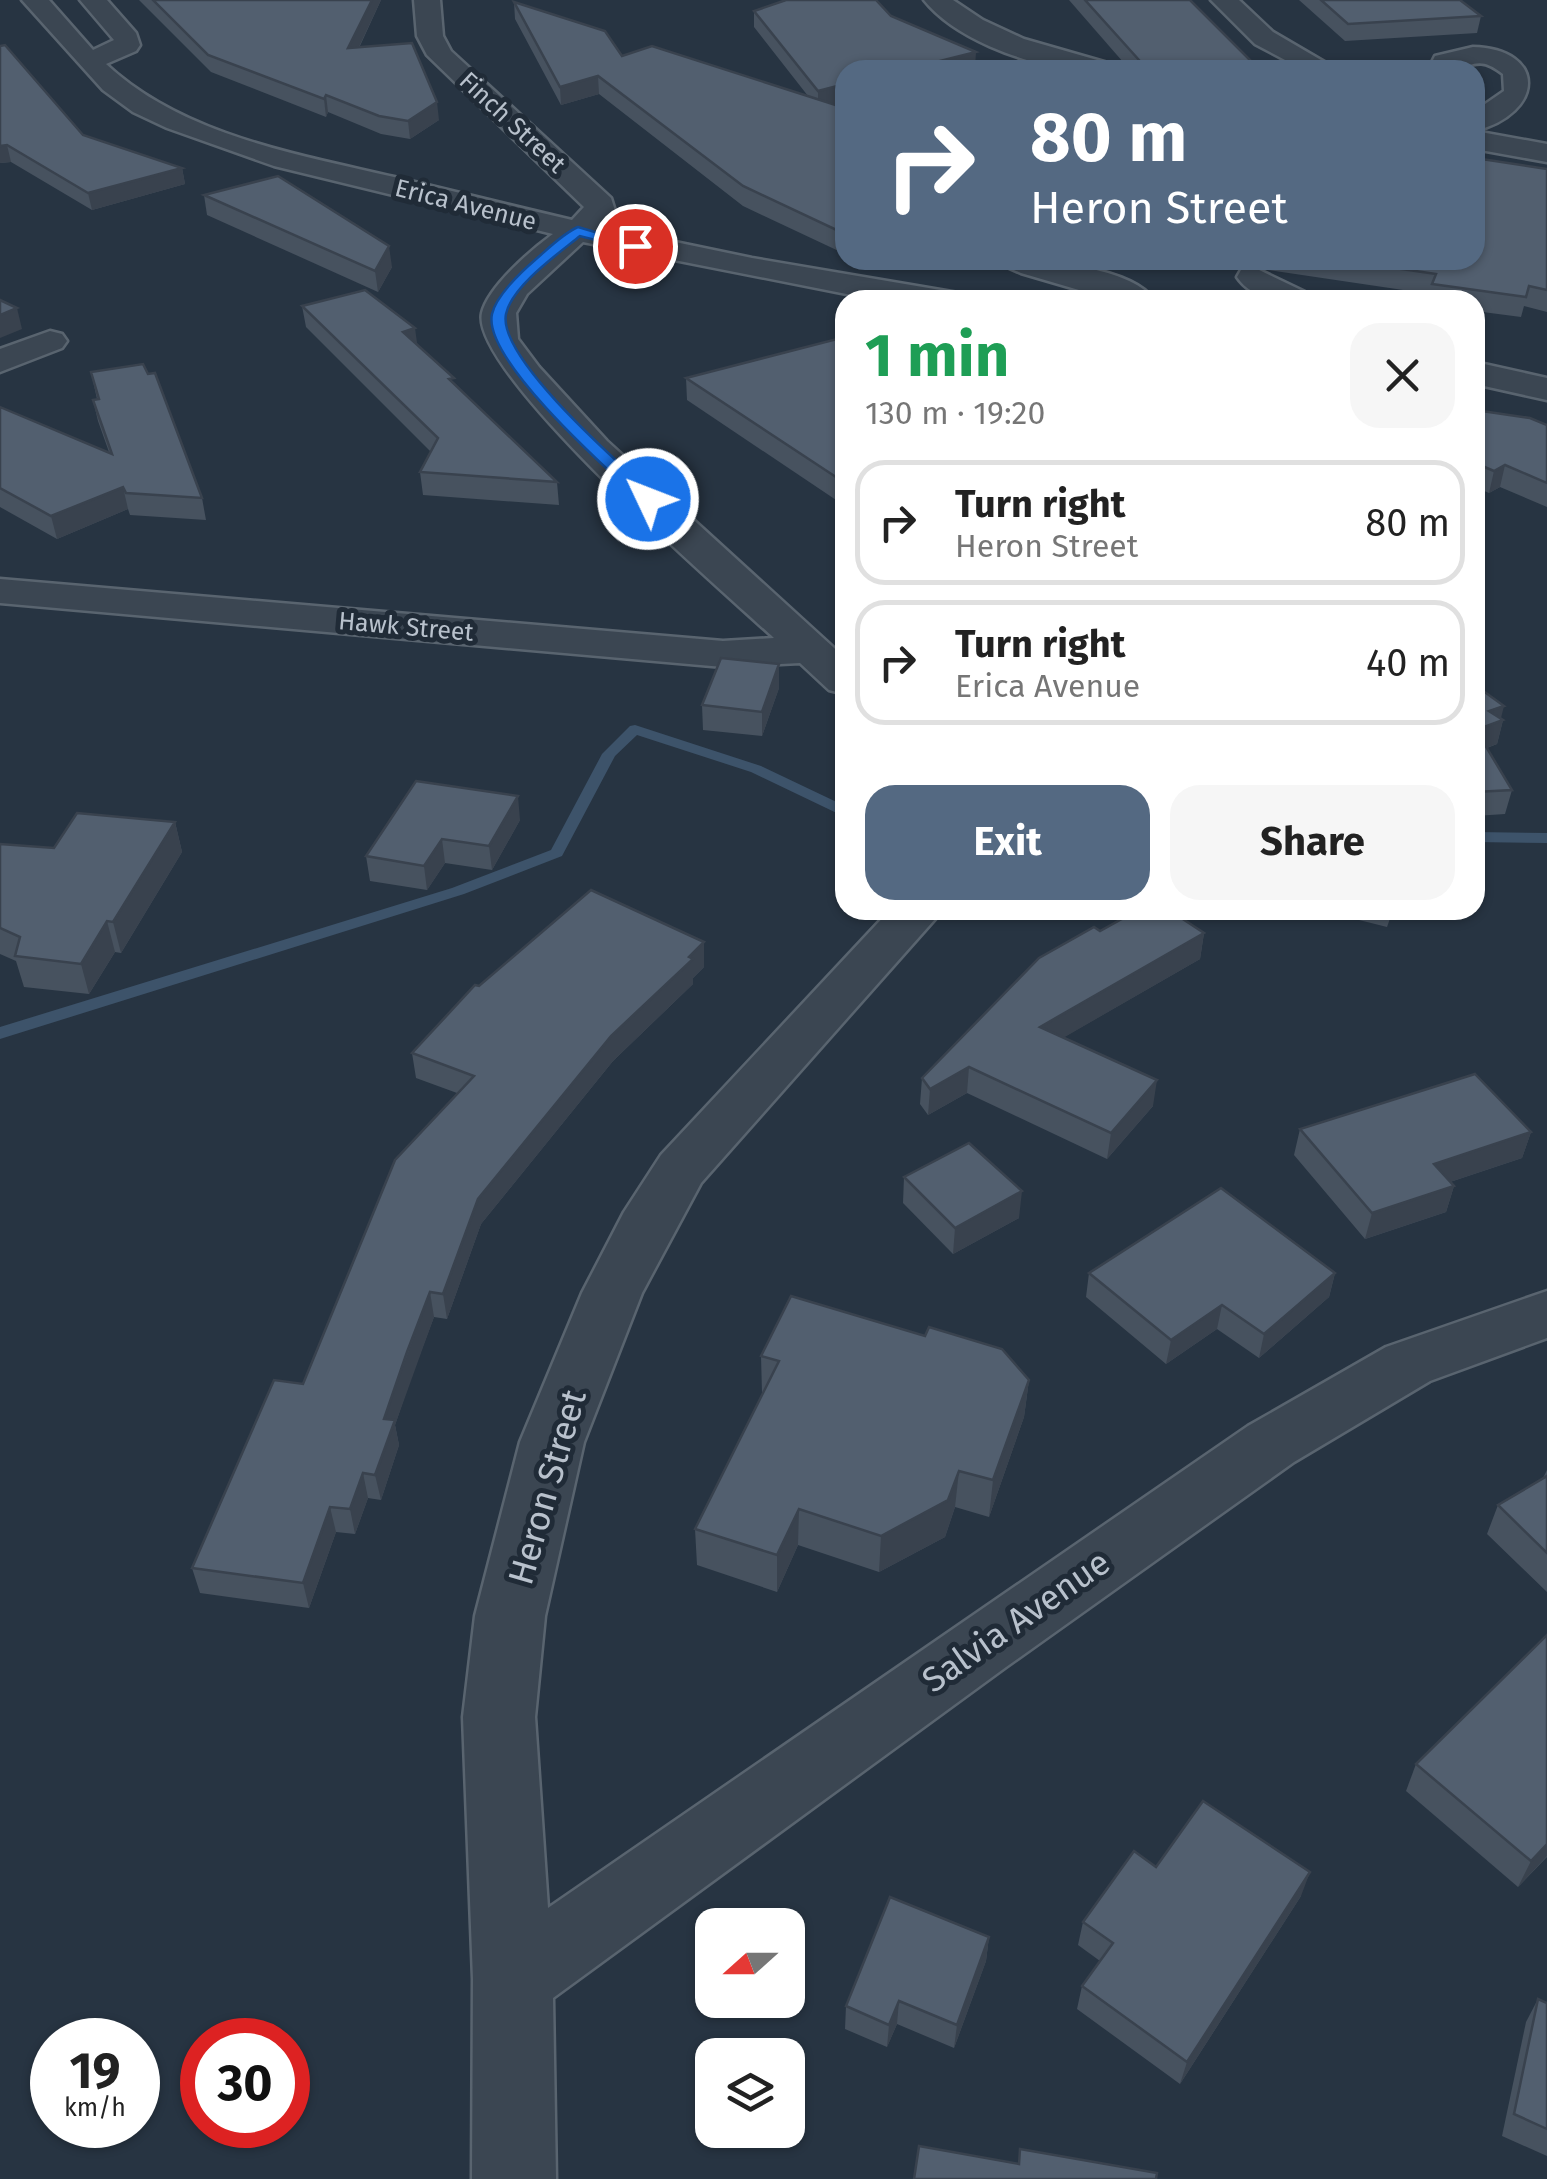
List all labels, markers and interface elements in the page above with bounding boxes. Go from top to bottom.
street label: Finch Street [453,66,572,180]
text: 80 m [1030,96,1187,180]
icon: right [865,100,995,230]
street label: Erica Avenue [392,173,540,237]
text: Heron Street [1030,181,1288,235]
pin [593,204,678,289]
icon: arrive [608,219,663,274]
text: 1 min [865,320,1009,392]
button: close [1350,323,1455,428]
text: 130 m · 19:20 [865,394,1045,432]
position arrow [596,447,700,551]
text: Turn right [955,481,1125,527]
icon: right [870,495,925,550]
text: 80 m [1365,500,1450,546]
text: Heron Street [955,527,1138,565]
street label: Hawk Street [337,606,476,648]
text: Turn right [955,621,1125,667]
icon: right [870,635,925,690]
text: 40 m [1366,640,1450,686]
text: Erica Avenue [955,667,1140,705]
button: Exit [865,785,1150,900]
button: Share [1170,785,1455,900]
street label: Heron Street [499,1384,595,1589]
street label: Salvia Avenue [914,1541,1118,1701]
north arrow [695,1908,805,2018]
map controls [695,1908,805,2148]
speed limit sign: 30 [180,2018,310,2148]
button: layers [695,2038,805,2148]
text: 19 [69,2041,121,2101]
text: km/h [64,2093,126,2123]

